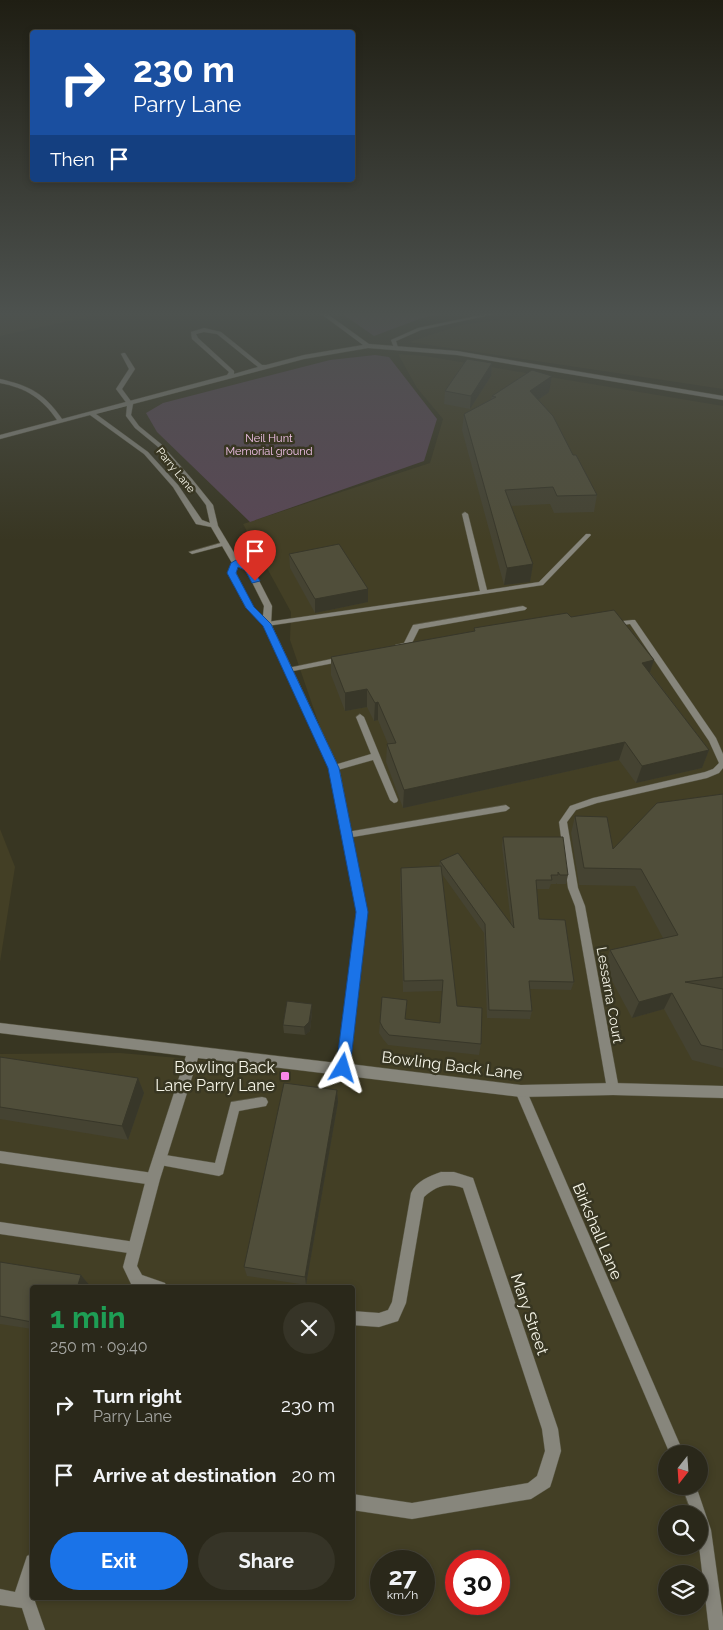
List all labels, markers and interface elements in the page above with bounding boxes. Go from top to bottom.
text: 230 m [133,49,235,90]
icon: right [50,50,115,115]
text: Parry Lane [133,91,242,117]
icon: arrive [105,145,133,173]
text: Then [50,148,95,170]
park label: Neil Hunt Memorial ground [225,432,313,458]
street label: Parry Lane [153,445,198,496]
pin [234,530,276,581]
icon: arrive [241,537,269,565]
street label: Lessarna Court [594,946,626,1045]
position arrow [316,1041,368,1093]
street label: Bowling Back Lane [381,1047,523,1084]
place label: Bowling Back Lane Parry Lane [155,1058,276,1095]
marker: Bowling Back Lane Parry Lane [279,1070,291,1082]
street label: Birkshall Lane [569,1180,626,1282]
street label: Mary Street [507,1271,553,1358]
text: 1 min [50,1300,126,1335]
button: close [283,1302,335,1354]
text: 250 m · 09:40 [50,1337,148,1356]
text: Turn right [93,1385,182,1407]
icon: right [50,1391,78,1419]
text: 230 m [281,1394,335,1416]
text: Parry Lane [93,1407,172,1426]
north arrow [658,1445,708,1495]
map controls [658,1445,708,1615]
icon: arrive [50,1461,78,1489]
text: Arrive at destination [93,1464,277,1486]
text: 20 m [292,1464,335,1486]
button: search [658,1505,708,1555]
button: Exit [50,1532,188,1590]
button: Share [198,1532,335,1590]
speed limit sign: 30 [445,1550,510,1615]
text: 27 [388,1561,417,1591]
button: layers [658,1565,708,1615]
text: km/h [387,1588,418,1602]

